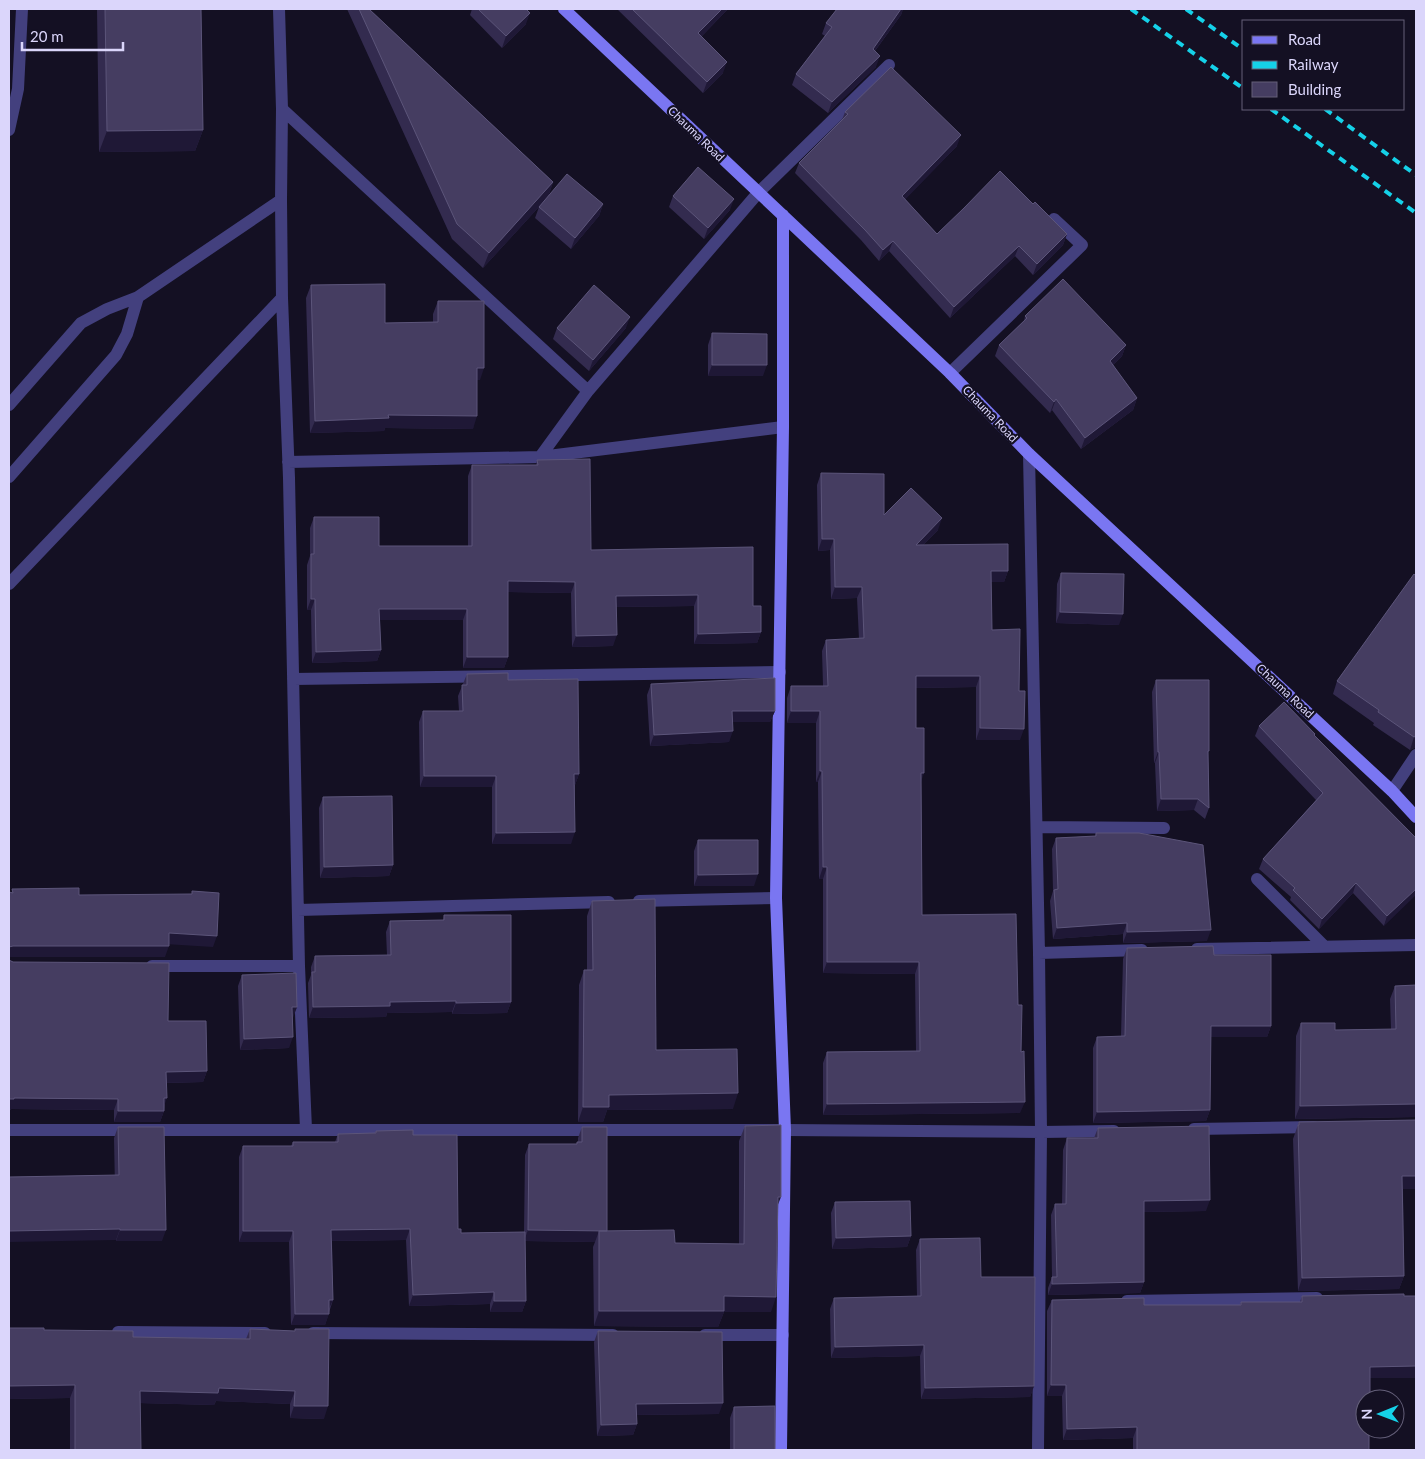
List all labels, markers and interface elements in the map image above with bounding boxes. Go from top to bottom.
scale bar [22,20,124,52]
legend [1242,20,1405,110]
text: 20 m [30,27,64,45]
text: Road [1288,30,1321,48]
text: Railway [1288,55,1339,73]
text: Building [1288,80,1341,98]
street label: Chauma Road [665,103,728,164]
street label: Chauma Road [960,382,1021,445]
street label: Chauma Road [1254,660,1317,721]
north arrow [1355,1389,1405,1439]
text: N [1358,1409,1375,1420]

